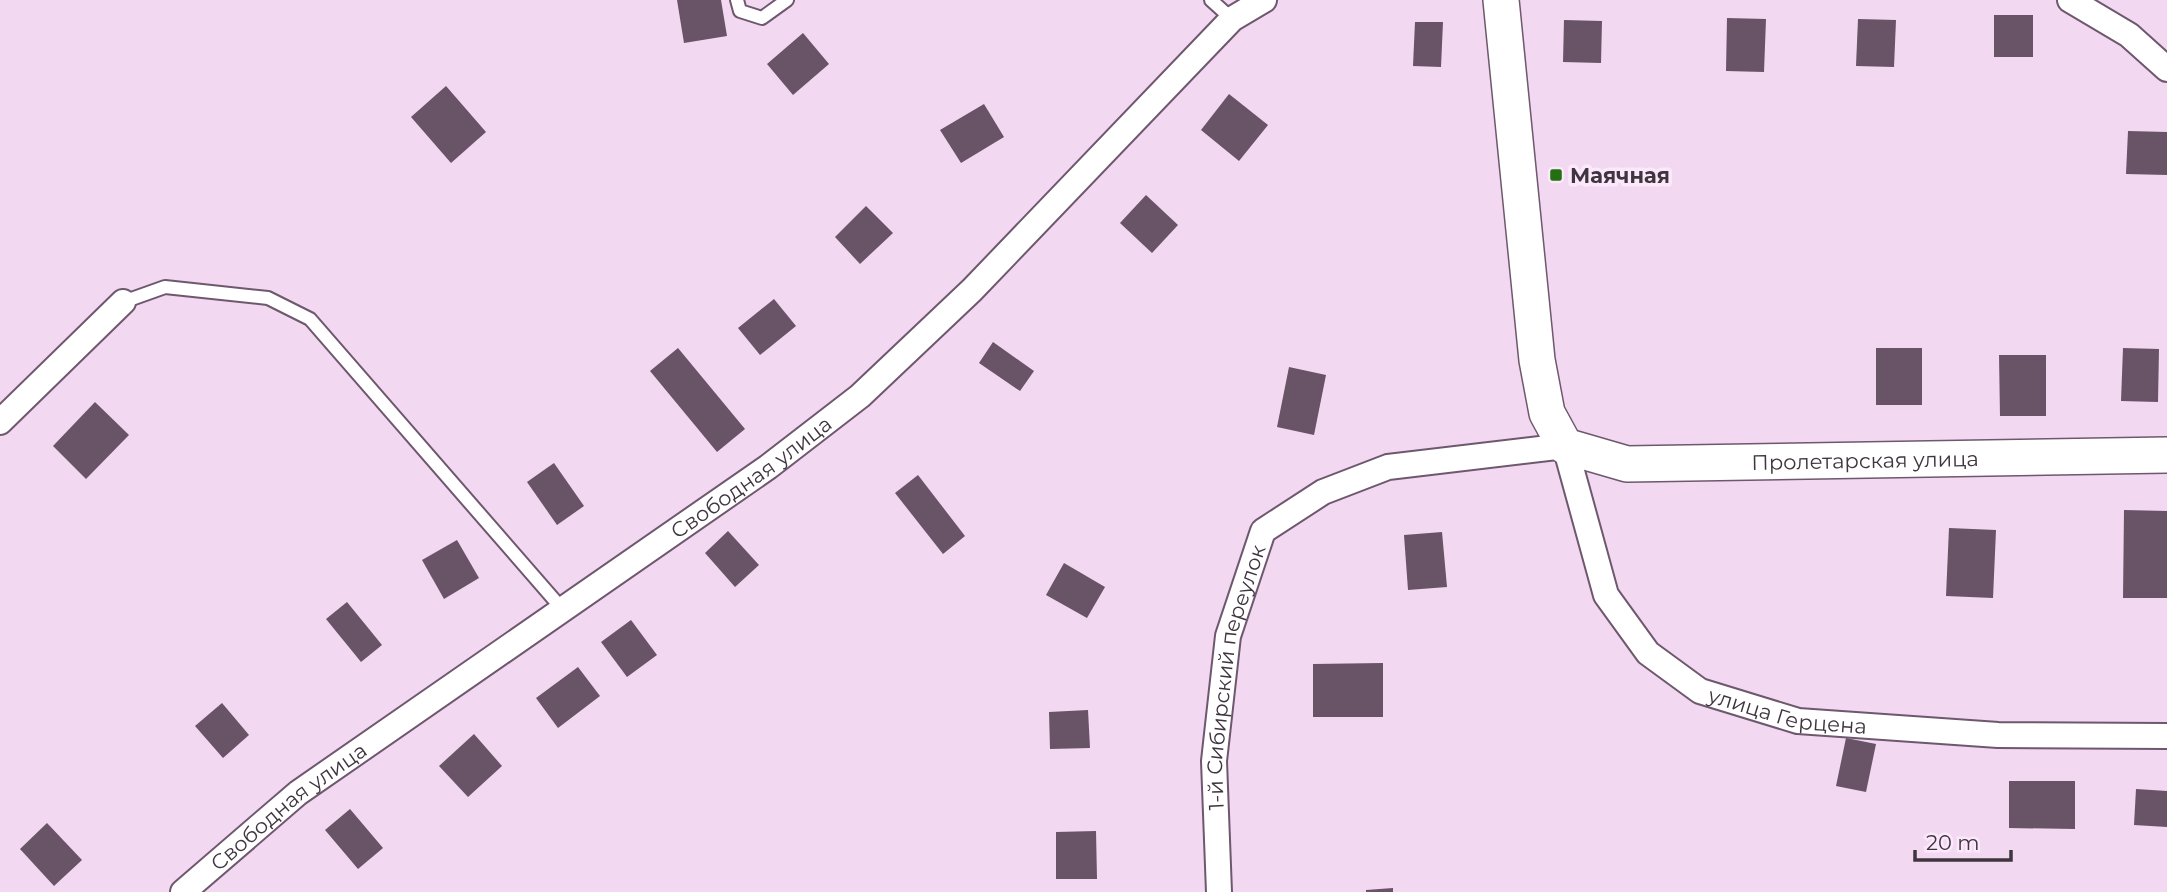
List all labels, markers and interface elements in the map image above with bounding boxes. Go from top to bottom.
place label: Маячная [1570,163,1670,188]
marker: Маячная [1548,167,1564,183]
street label: Свободная улица [666,410,836,543]
street label: Пролетарская улица [1751,446,1979,474]
street label: 1-й Сибирский переулок [1201,541,1270,811]
street label: улица Герцена [1705,682,1868,738]
street label: Свободная улица [205,737,371,875]
scale bar [1915,818,2011,862]
text: 20 m [1926,830,1980,855]

